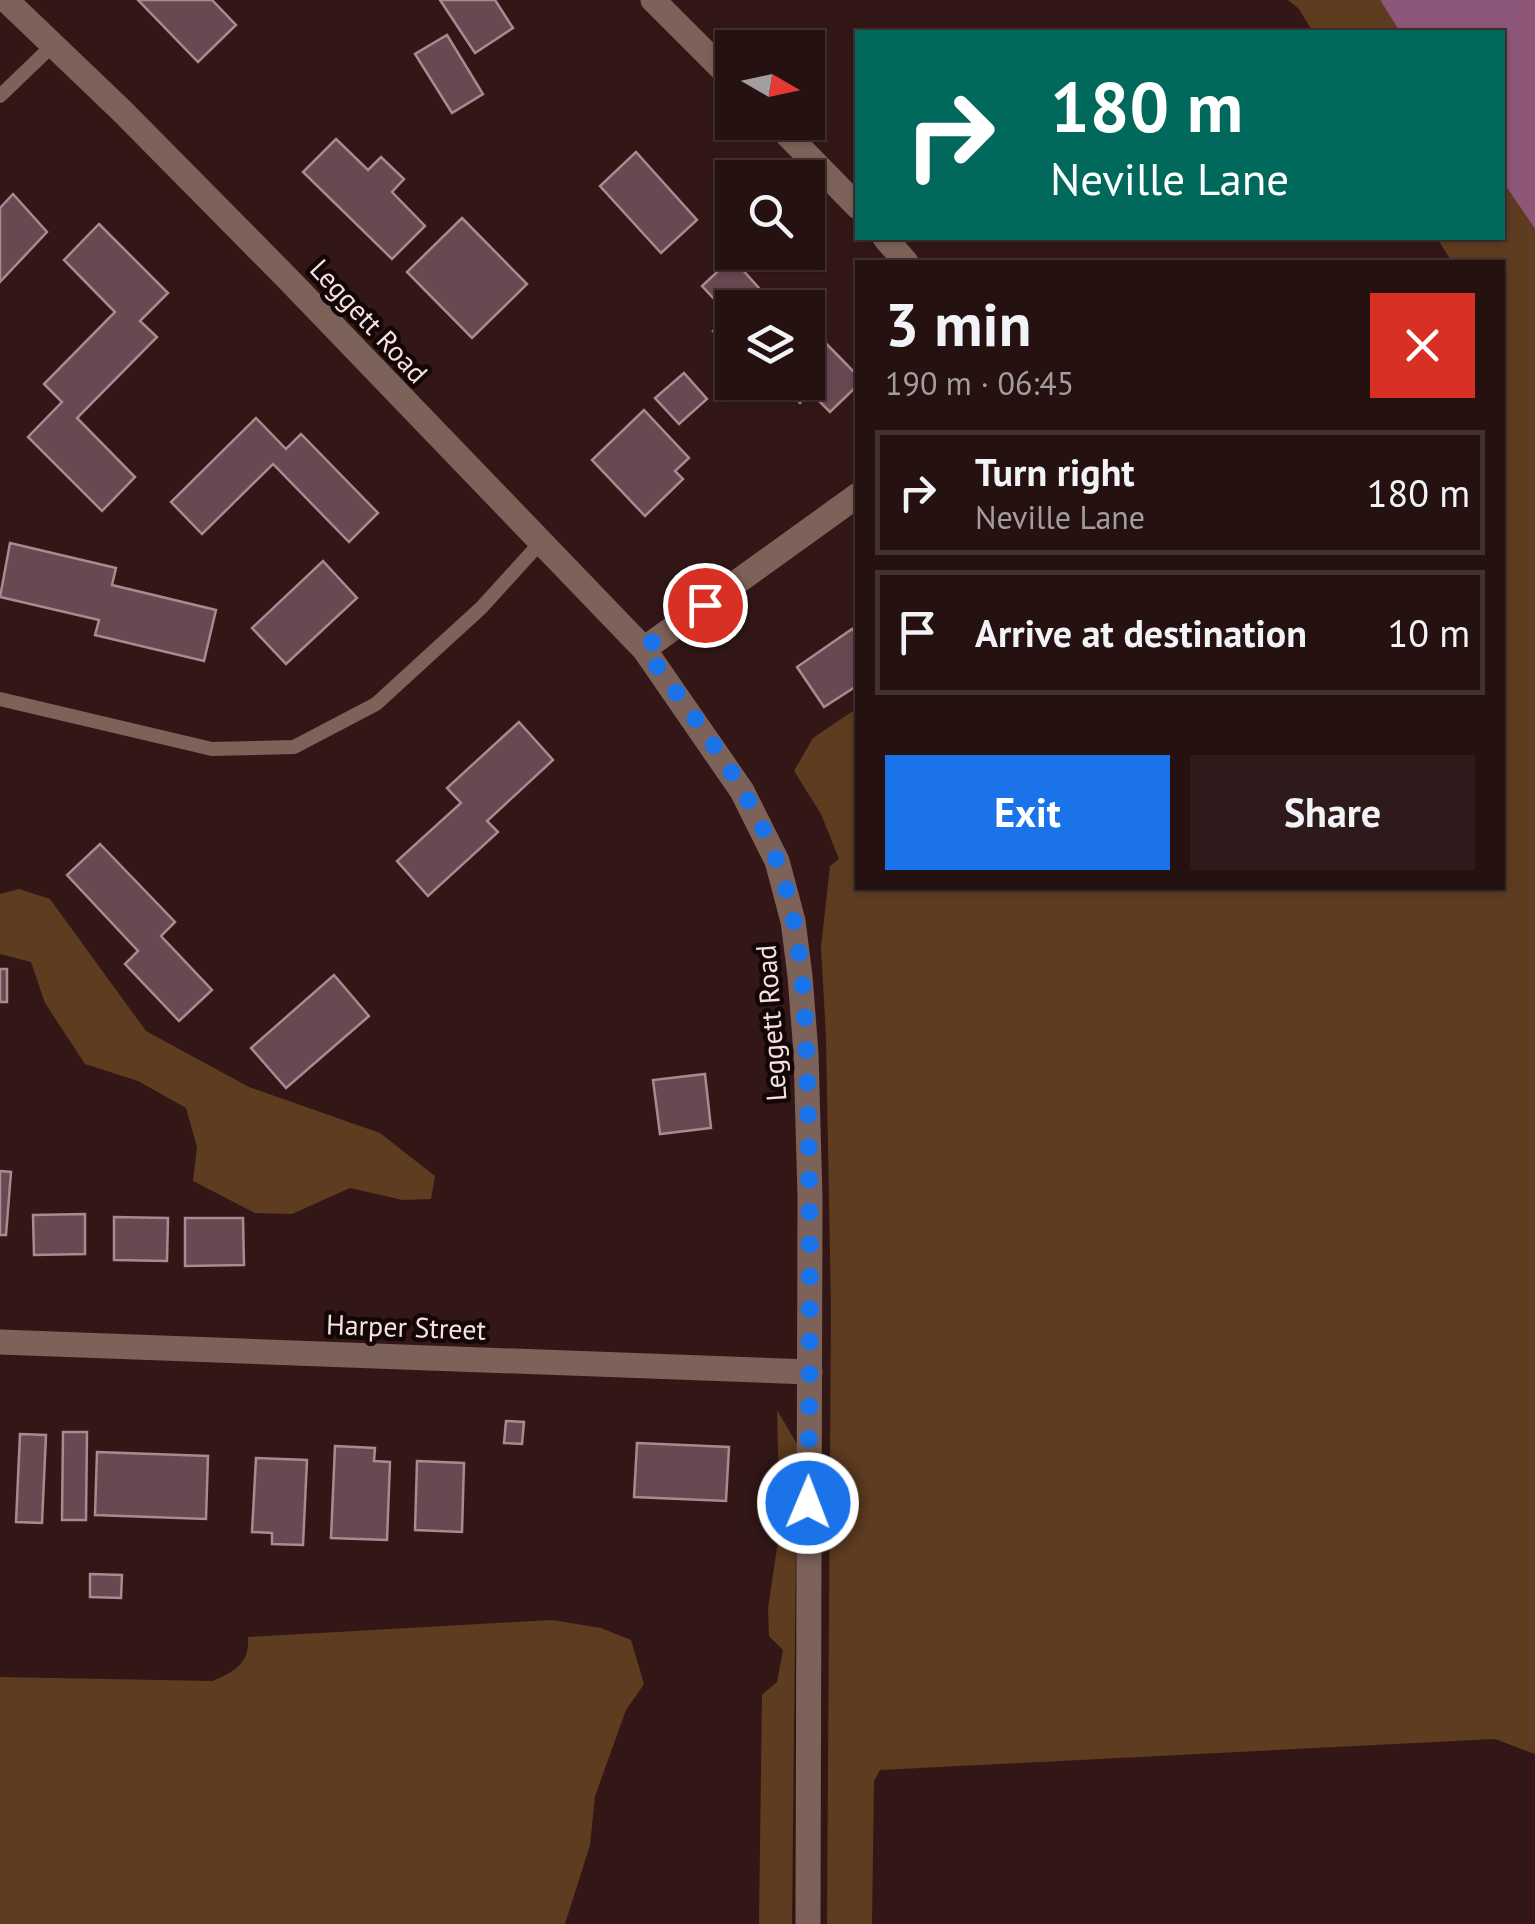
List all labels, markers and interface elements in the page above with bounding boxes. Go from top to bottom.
north arrow [715,30,825,140]
map controls [715,30,825,400]
text: 180 m [1050,61,1243,151]
icon: right [885,70,1015,200]
text: Neville Lane [1050,149,1289,207]
button: search [715,160,825,270]
street label: Leggett Road [302,251,436,391]
text: 3 min [885,285,1031,363]
button: layers [715,290,825,400]
button: close [1370,293,1475,398]
text: 190 m · 06:45 [885,362,1074,404]
text: Turn right [975,447,1135,496]
icon: right [890,465,945,520]
text: 180 m [1367,468,1470,517]
text: Neville Lane [975,496,1145,538]
pin [663,563,748,648]
icon: arrive [678,578,733,633]
icon: arrive [890,605,945,660]
text: Arrive at destination [975,608,1307,657]
text: 10 m [1388,608,1470,657]
button: Exit [885,755,1170,870]
button: Share [1190,755,1475,870]
street label: Leggett Road [747,944,794,1103]
street label: Harper Street [325,1305,487,1348]
position arrow [756,1451,860,1555]

